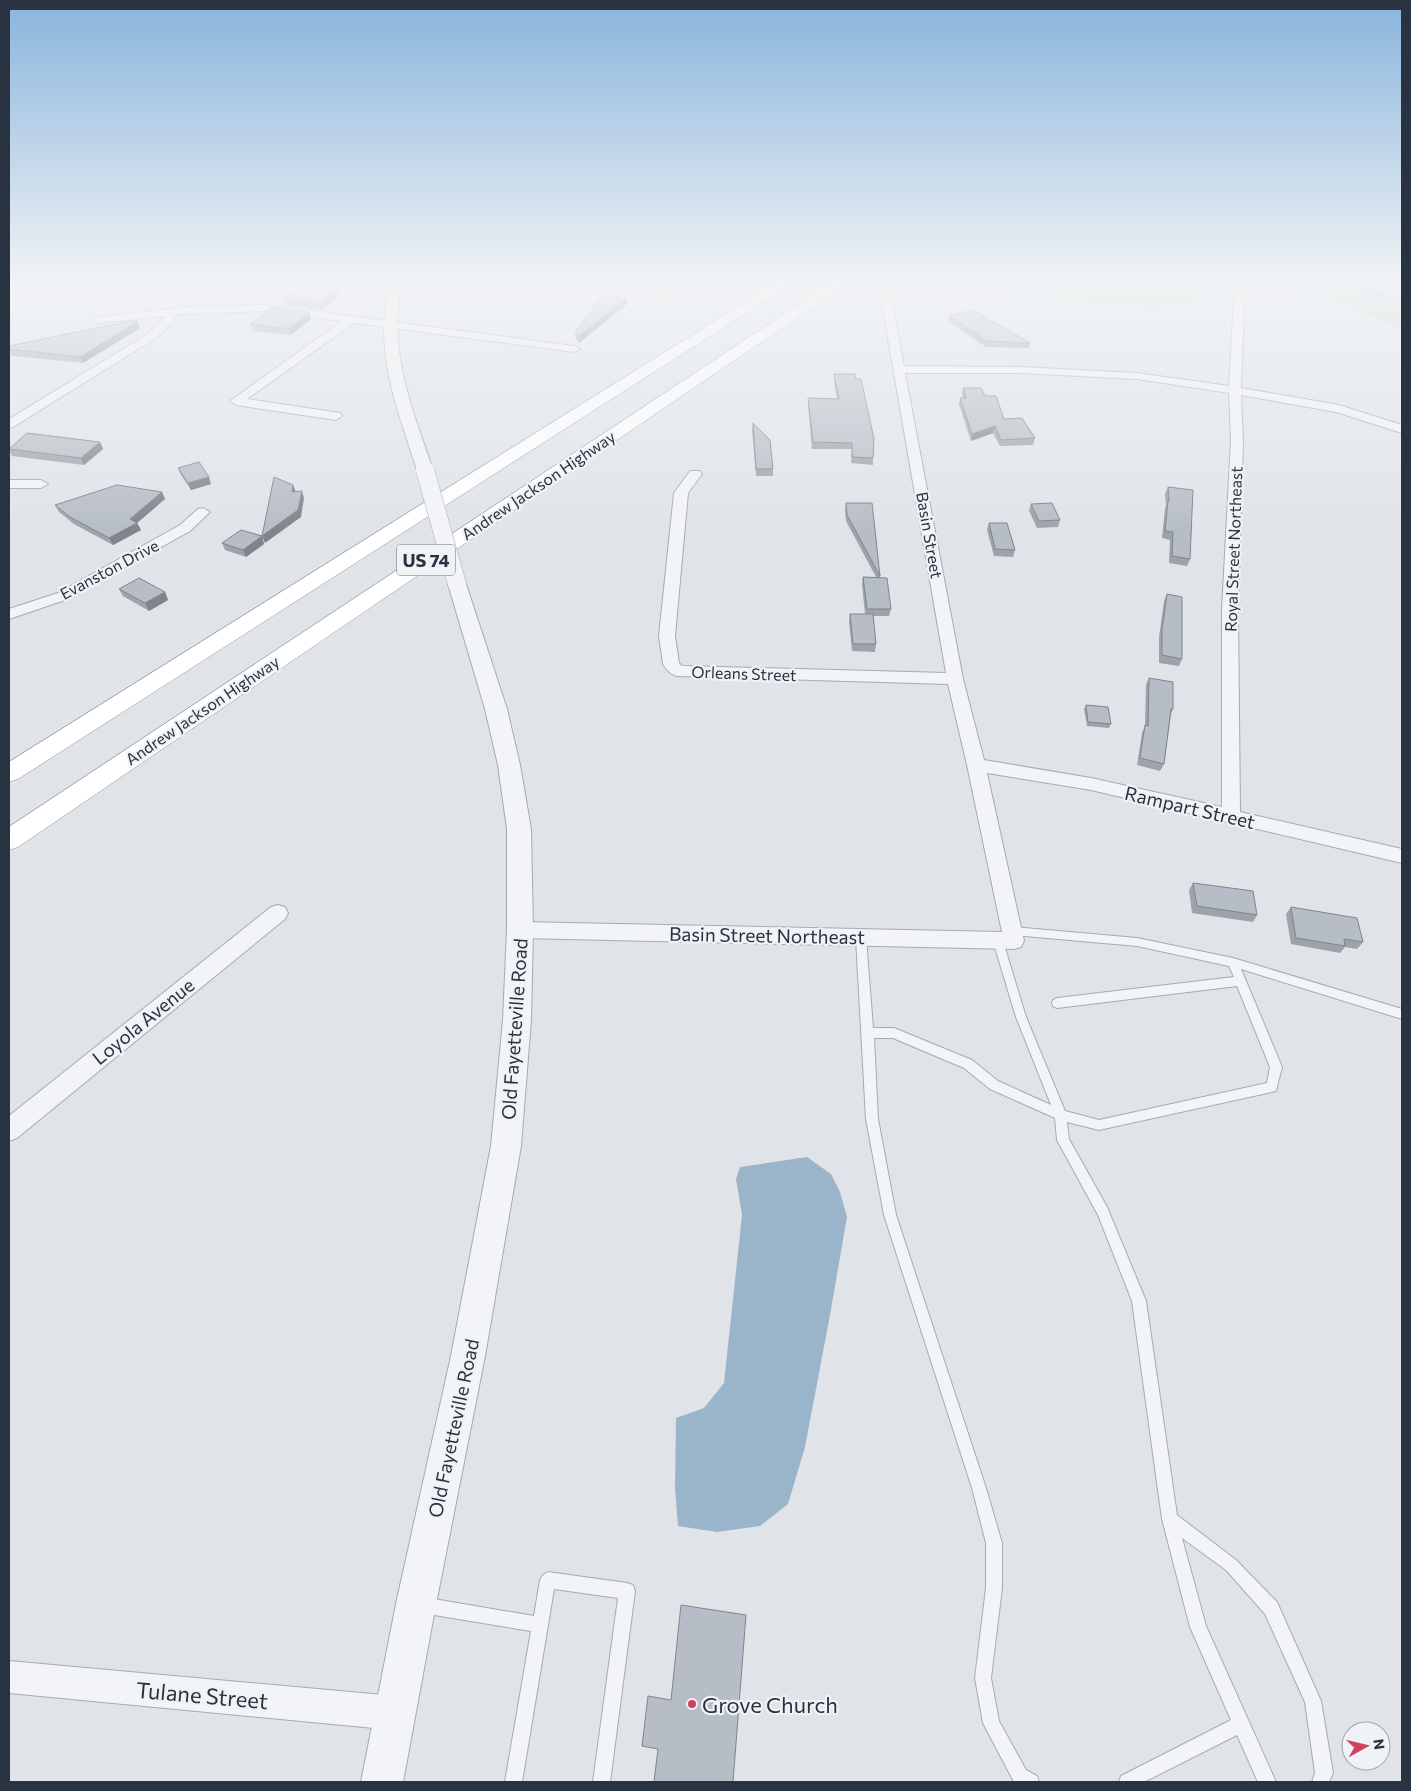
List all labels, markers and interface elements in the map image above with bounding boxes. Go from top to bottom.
street label: Andrew Jackson Highway [458,426,618,544]
street label: Royal Street Northeast [1221,465,1245,632]
street label: Basin Street [913,490,947,580]
street label: Evanston Drive [56,535,162,603]
road number: US 74 [397,544,455,576]
street label: Andrew Jackson Highway [122,651,282,769]
street label: Orleans Street [691,662,797,684]
street label: Rampart Street [1123,781,1258,833]
street label: Basin Street Northeast [669,922,865,948]
street label: Old Fayetteville Road [496,937,532,1121]
street label: Loyola Avenue [87,973,199,1069]
street label: Old Fayetteville Road [423,1337,483,1519]
street label: Tulane Street [135,1676,269,1714]
place label: Grove Church [702,1691,838,1718]
marker: Grove Church [686,1698,698,1710]
north arrow [1341,1721,1391,1771]
text: N [1370,1738,1389,1751]

